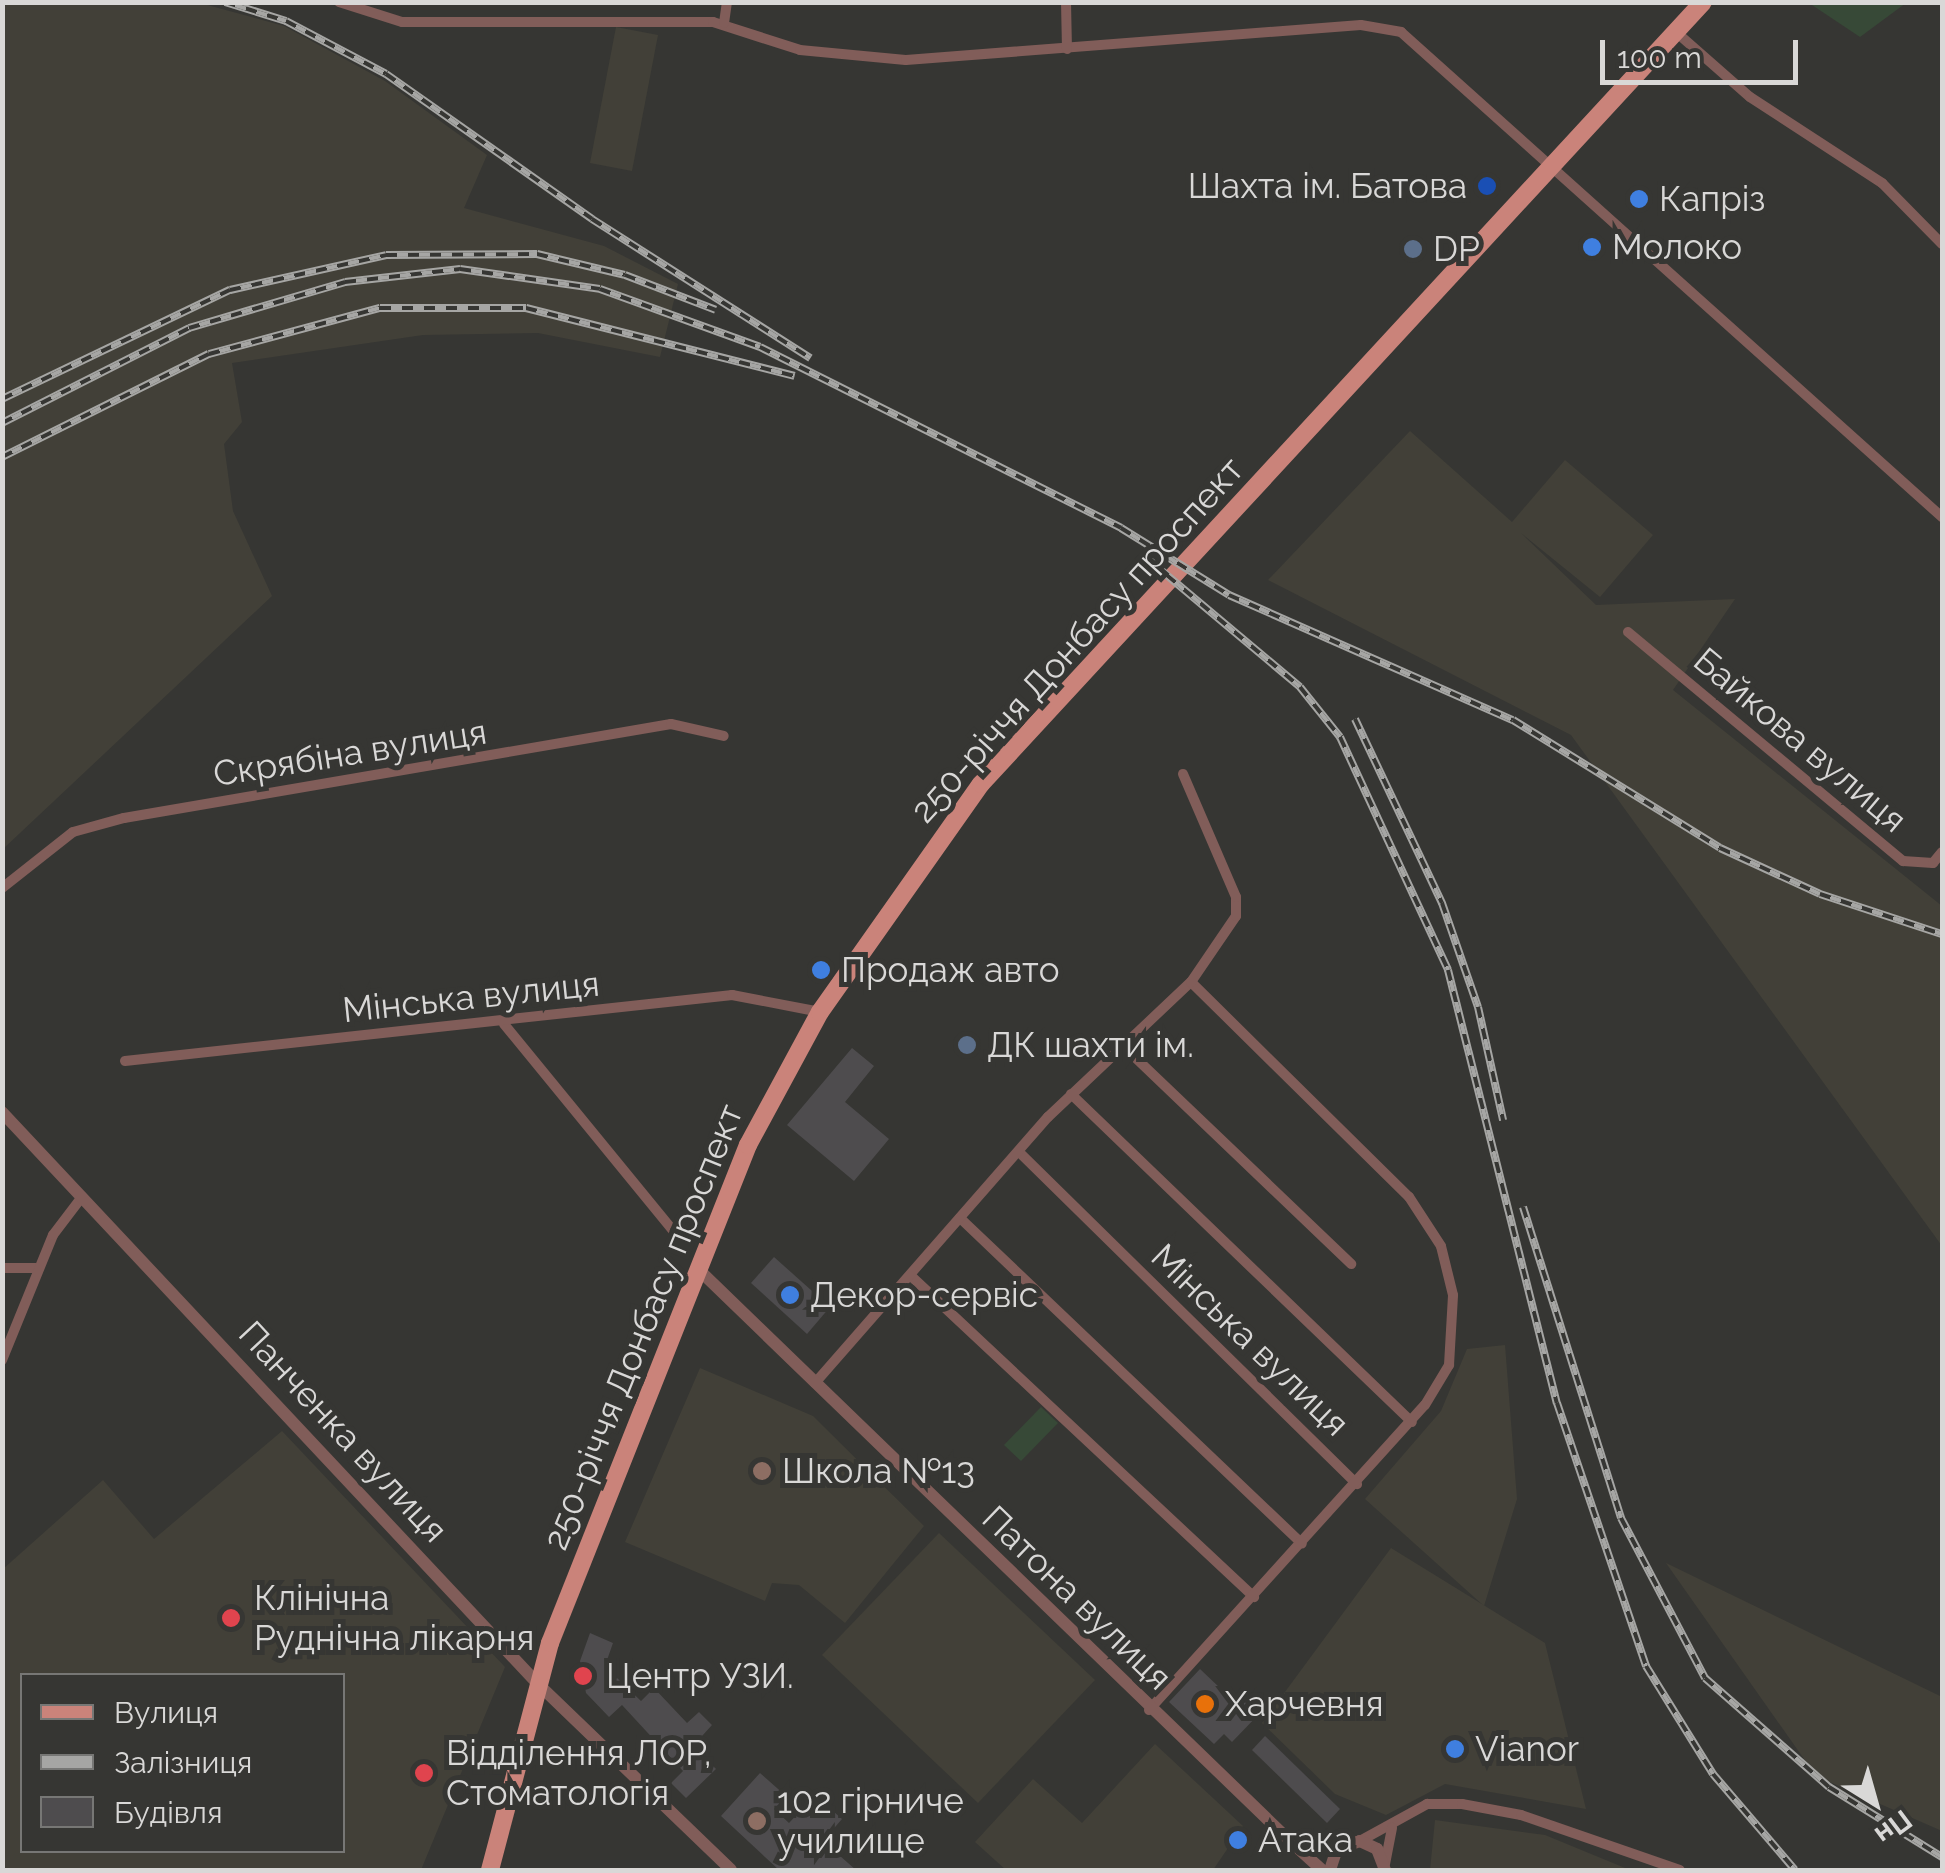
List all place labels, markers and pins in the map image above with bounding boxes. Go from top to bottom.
place label: Шахта ім. Батова [1188,165,1467,207]
marker: Шахта ім. Батова [1476,175,1498,197]
place label: Капріз [1659,178,1765,220]
marker: Капріз [1628,188,1650,210]
place label: Молоко [1612,226,1742,268]
place label: DP [1433,228,1480,270]
marker: Молоко [1581,236,1603,258]
marker: DP [1402,238,1424,260]
place label: Продаж авто [841,949,1060,991]
marker: Продаж авто [810,959,832,981]
place label: ДК шахти ім. [987,1024,1194,1066]
marker: ДК шахти ім. [956,1034,978,1056]
place label: Декор-сервіс [810,1274,1038,1316]
marker: Декор-сервіс [779,1284,801,1306]
place label: Школа №13 [782,1450,975,1492]
marker: Школа №13 [751,1460,773,1482]
place label: Клінічна Руднічна лікарня [254,1577,534,1659]
marker: Клінічна Руднічна лікарня [218,1605,244,1631]
place label: Центр УЗИ. [606,1655,794,1697]
marker: Центр УЗИ. [570,1663,596,1689]
place label: Харчевня [1225,1683,1384,1725]
marker: Харчевня [1194,1693,1216,1715]
place label: Vianor [1475,1728,1579,1770]
place label: Відділення ЛОР, Стоматологія [446,1732,712,1814]
marker: Vianor [1444,1738,1466,1760]
marker: Відділення ЛОР, Стоматологія [411,1760,437,1786]
place label: 102 гірниче училище [777,1780,964,1862]
marker: 102 гірниче училище [746,1810,768,1832]
place label: Атака [1258,1819,1353,1861]
marker: Атака [1227,1829,1249,1851]

